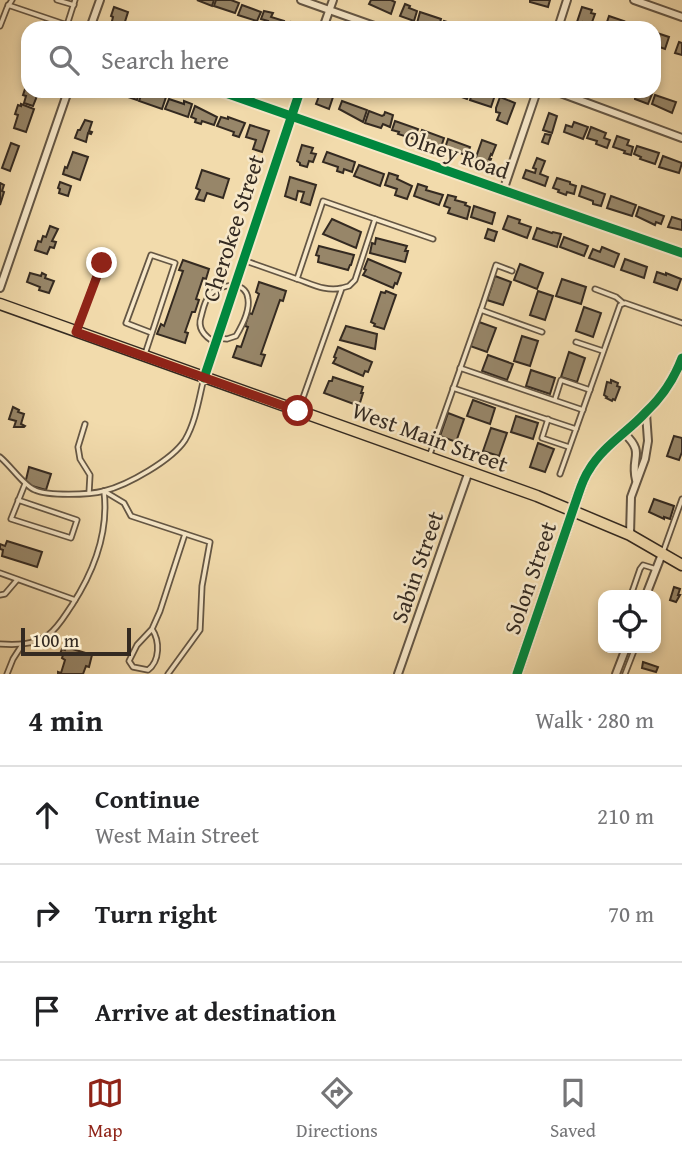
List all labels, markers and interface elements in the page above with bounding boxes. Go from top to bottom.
search box [21,21,661,98]
text: Search here [101,40,229,79]
icon: search [45,41,83,79]
street label: Olney Road [400,120,515,187]
street label: Cherokee Street [193,150,272,306]
route end [86,247,117,278]
street label: West Main Street [347,393,513,480]
route start [282,395,313,426]
street label: Sabin Street [382,506,451,627]
street label: Solon Street [495,517,564,639]
map controls [598,590,661,653]
button: locate [598,590,661,653]
scale bar [21,625,131,657]
text: 100 m [32,626,79,654]
text: 4 min [28,698,103,742]
text: Walk · 280 m [535,703,654,736]
text: Continue [95,779,200,818]
icon: ahead [28,796,66,834]
text: 210 m [597,799,654,832]
text: West Main Street [95,818,259,851]
icon: right [28,894,66,932]
text: Turn right [95,894,217,933]
text: 70 m [608,897,654,930]
icon: arrive [28,992,66,1030]
text: Arrive at destination [95,992,336,1031]
tab: Map [86,1074,124,1144]
tab: Directions [296,1074,378,1144]
tab: Saved [550,1074,596,1144]

